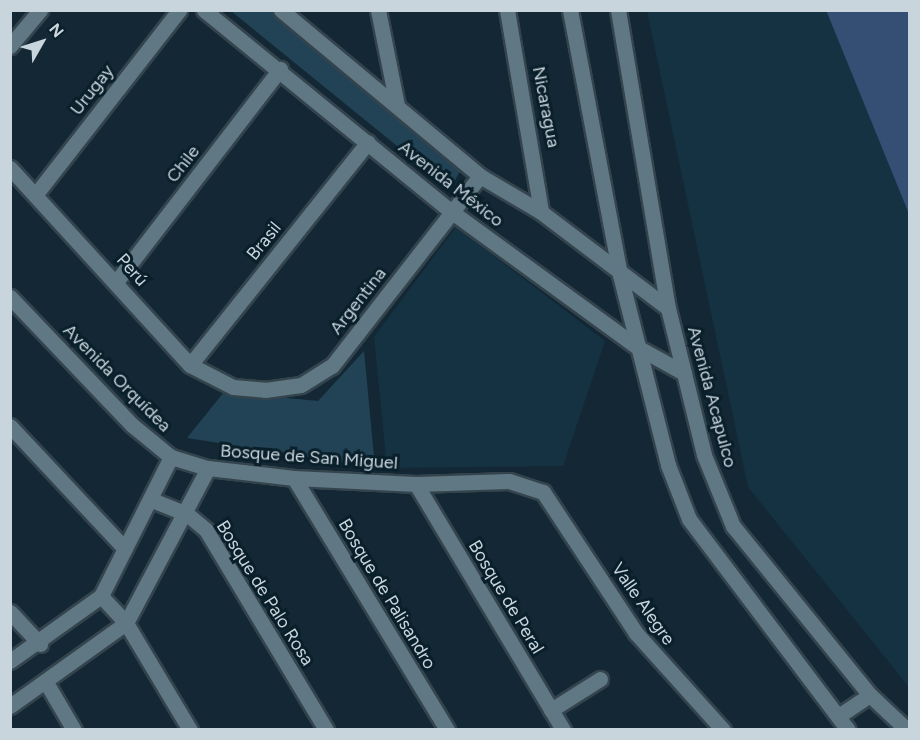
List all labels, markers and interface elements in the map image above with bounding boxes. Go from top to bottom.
north arrow [12,12,72,72]
text: N [45,20,68,41]
street label: Urugay [66,61,118,119]
street label: Nicaragua [528,65,564,149]
street label: Avenida México [394,136,508,232]
street label: Chile [162,141,204,187]
street label: Brasil [242,218,286,264]
street label: Perú [112,249,152,291]
street label: Argentina [325,263,391,339]
street label: Avenida Orquídea [59,320,175,436]
street label: Avenida Acapulco [683,324,741,470]
street label: Bosque de San Miguel [220,440,398,474]
street label: Bosque de Palisandro [334,515,440,673]
street label: Bosque de Palo Rosa [212,517,318,669]
street label: Bosque de Peral [464,536,548,658]
street label: Valle Alegre [607,559,679,649]

